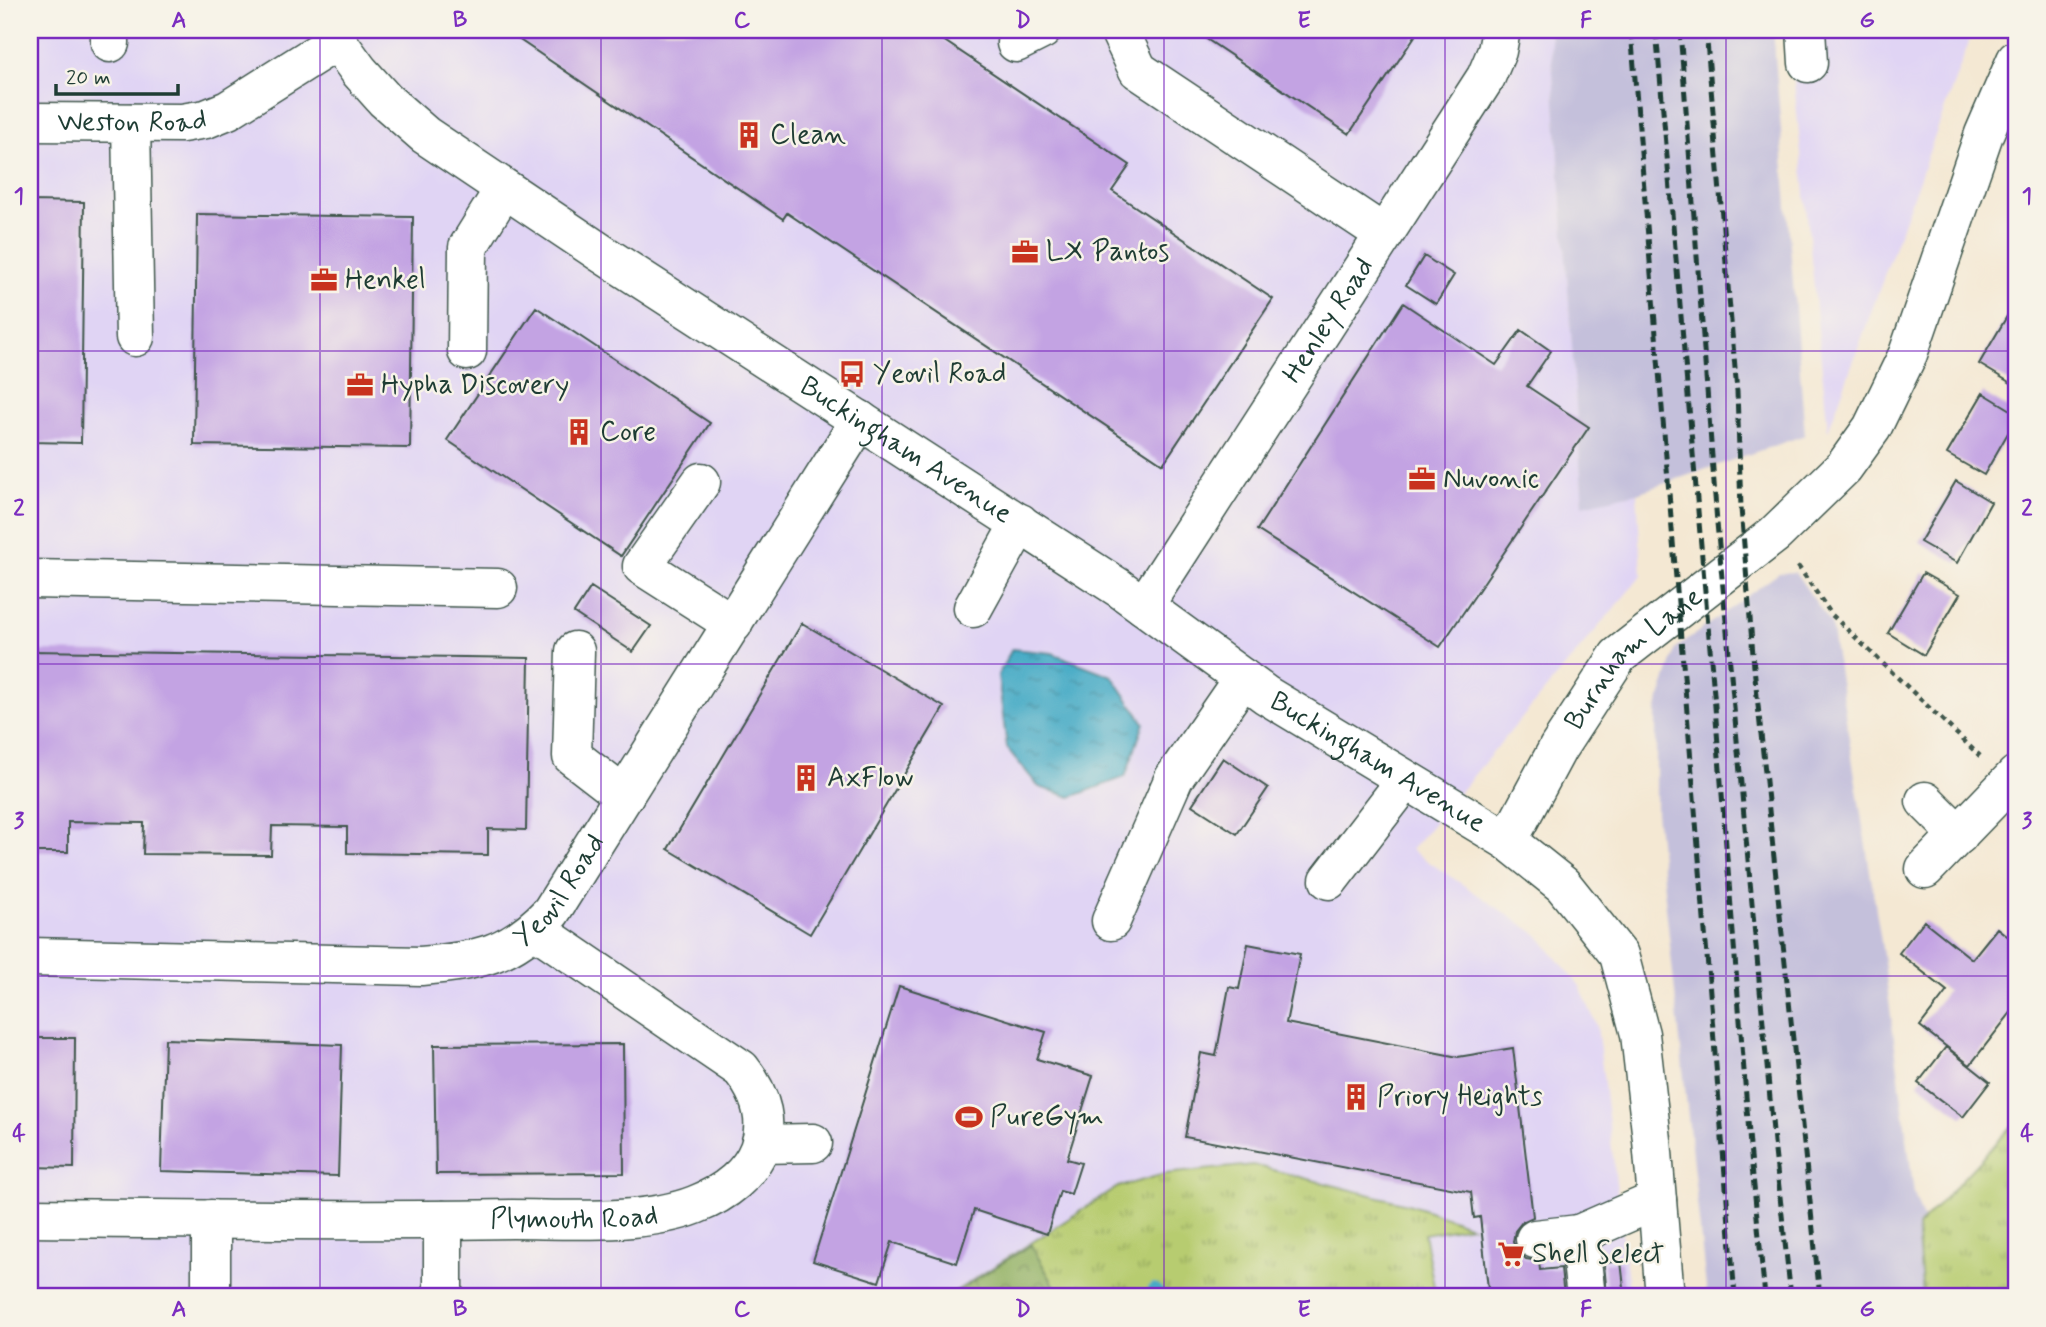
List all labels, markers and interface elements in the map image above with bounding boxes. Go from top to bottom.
text: A [171,6,187,36]
text: B [453,6,468,36]
text: C [734,6,751,36]
text: D [1015,6,1031,36]
text: E [1297,6,1311,36]
text: F [1580,6,1592,36]
text: G [1859,6,1875,36]
scale bar [56,52,178,96]
text: 20 m [66,64,111,92]
street label: Weston Road [57,101,209,142]
place label: Clean [770,117,846,154]
building icon: Clean [734,120,764,150]
text: 1 [14,182,24,212]
text: 1 [2022,182,2032,212]
place label: LX Pantos [1046,234,1169,271]
office icon: LX Pantos [1010,237,1040,267]
street label: Henley Road [1274,251,1383,390]
place label: Henkel [345,262,426,299]
office icon: Henkel [309,265,339,295]
place label: Yeovil Road [873,356,1006,393]
bus stop icon: Yeovil Road [837,359,867,389]
place label: Hypha Discovery [381,367,569,404]
street label: Buckingham Avenue [793,368,1019,533]
office icon: Hypha Discovery [345,370,375,400]
place label: Core [600,414,656,451]
building icon: Core [564,417,594,447]
place label: Nuvonic [1443,461,1539,498]
office icon: Nuvonic [1407,464,1437,494]
text: 2 [13,494,25,524]
text: 2 [2021,494,2033,524]
street label: Burnham Lane [1556,579,1710,737]
street label: Buckingham Avenue [1263,683,1493,842]
place label: AxFlow [827,760,914,797]
building icon: AxFlow [791,763,821,793]
text: 3 [14,807,25,837]
text: 3 [2022,807,2033,837]
street label: Yeovil Road [506,827,614,956]
place label: Priory Heights [1377,1079,1542,1116]
building icon: Priory Heights [1341,1082,1371,1112]
place label: PureGym [990,1099,1104,1136]
sports icon: PureGym [954,1102,984,1132]
text: 4 [12,1119,26,1149]
text: 4 [2020,1119,2034,1149]
street label: Plymouth Road [490,1197,660,1238]
place label: Shell Select [1532,1236,1664,1273]
supermarket icon: Shell Select [1496,1239,1526,1269]
text: A [171,1295,187,1325]
text: B [453,1295,468,1325]
text: C [734,1295,751,1325]
text: D [1015,1295,1031,1325]
text: E [1297,1295,1311,1325]
text: F [1580,1295,1592,1325]
text: G [1859,1295,1875,1325]

